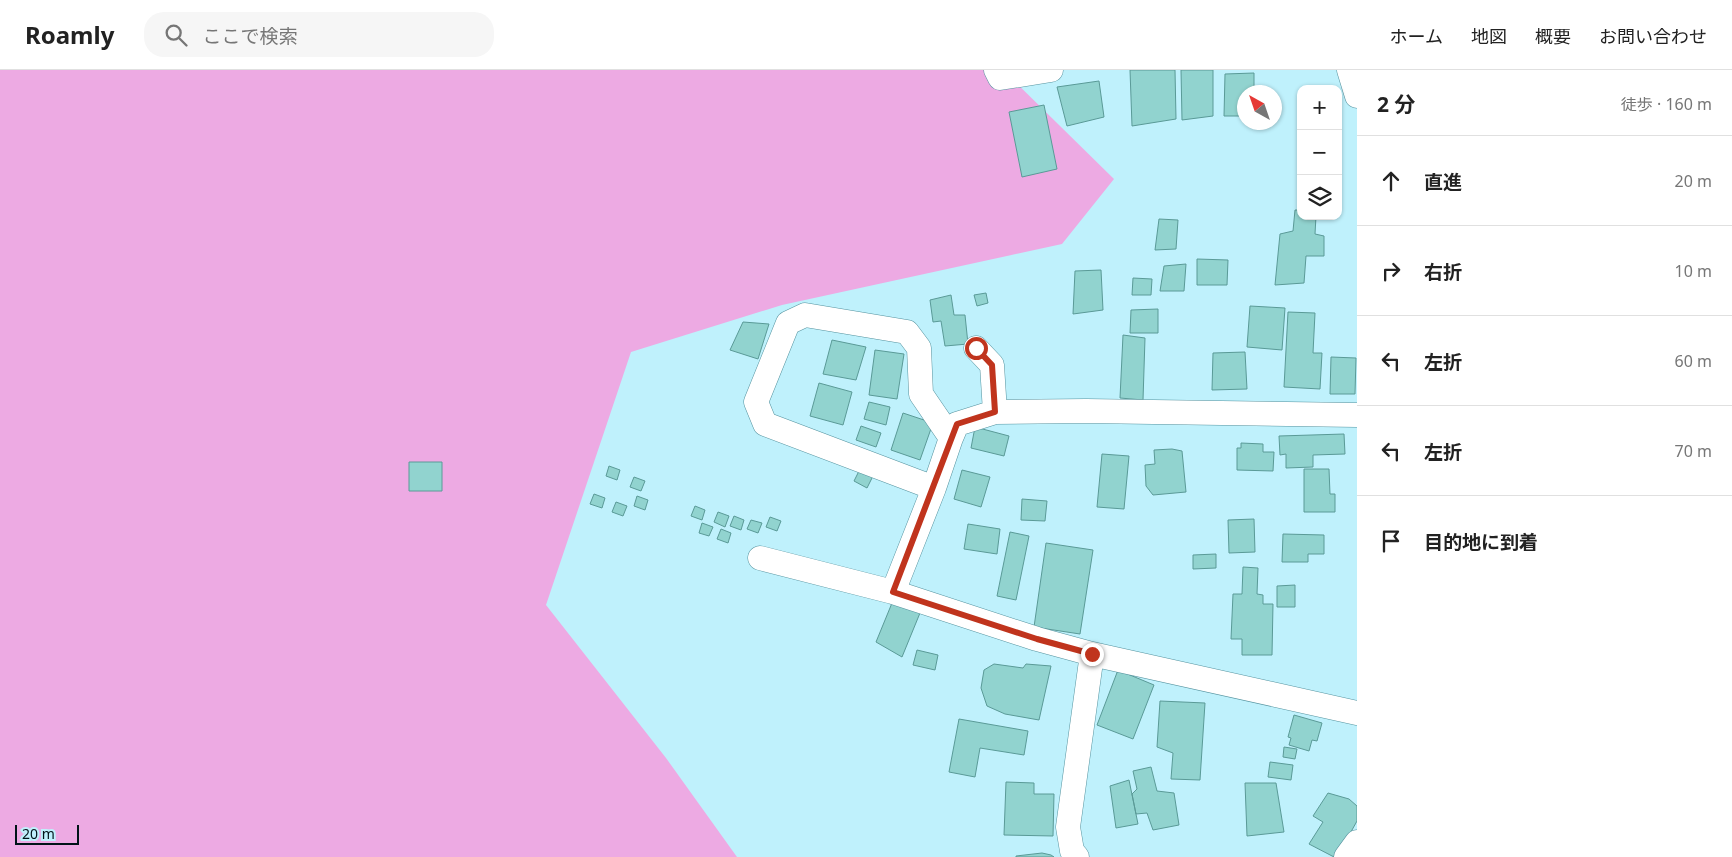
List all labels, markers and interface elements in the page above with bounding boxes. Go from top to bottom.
search box [144,12,494,57]
text: Roamly [25,18,114,51]
icon: search [162,21,190,49]
text: ここで検索 [202,23,297,49]
text: ホーム [1390,24,1443,48]
text: 地図 [1471,24,1507,48]
text: 概要 [1535,24,1571,48]
text: お問い合わせ [1599,24,1707,48]
north arrow [1237,85,1282,130]
map controls [1297,85,1342,220]
button: + [1297,85,1342,130]
text: 2 分 [1377,90,1415,118]
text: 徒歩 · 160 m [1621,93,1712,115]
button: − [1297,130,1342,175]
icon: ahead [1377,167,1405,195]
text: 直進 [1424,169,1462,195]
text: 20 m [1675,170,1712,192]
button: layers [1297,175,1342,220]
icon: right [1377,257,1405,285]
text: 右折 [1424,259,1462,285]
text: 10 m [1675,260,1712,282]
route start [965,337,988,360]
icon: left [1377,347,1405,375]
text: 左折 [1424,349,1462,375]
text: 60 m [1675,350,1712,372]
icon: left [1377,437,1405,465]
text: 左折 [1424,439,1462,465]
text: 70 m [1675,440,1712,462]
icon: arrive [1377,527,1405,555]
text: 目的地に到着 [1424,529,1538,555]
route end [1081,643,1104,666]
scale bar [15,822,79,845]
text: 20 m [22,824,55,843]

